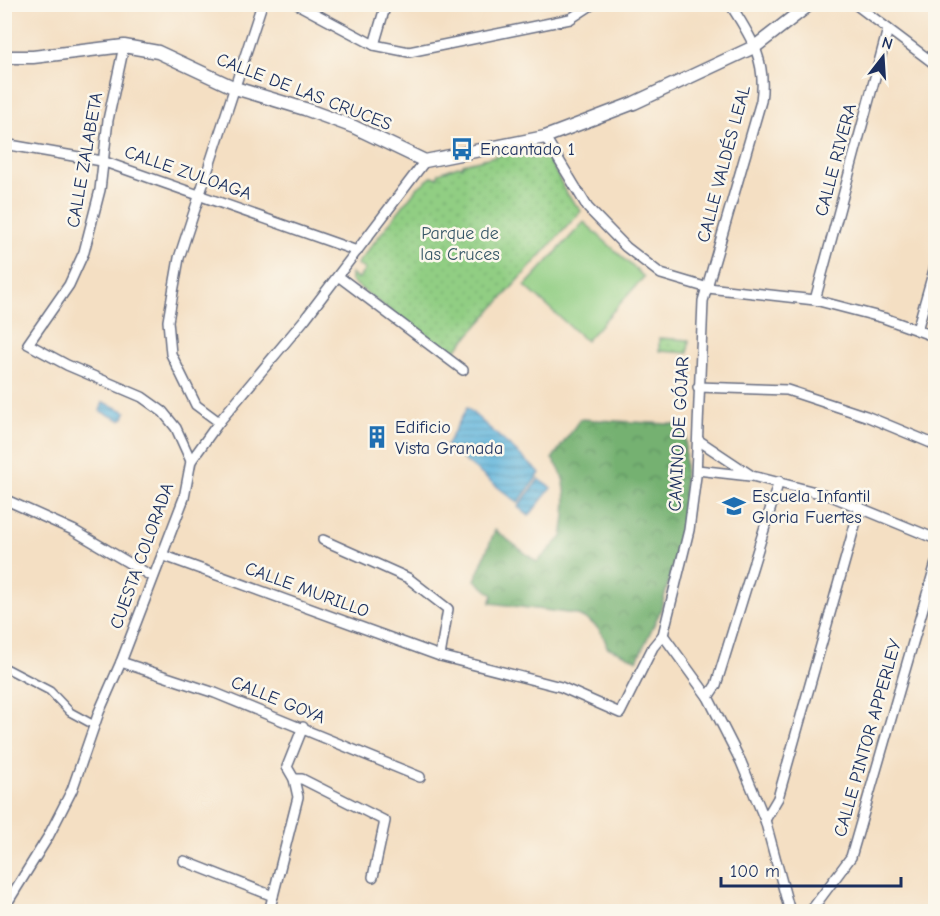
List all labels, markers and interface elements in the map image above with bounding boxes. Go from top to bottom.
north arrow [853,27,913,87]
text: N [879,33,895,54]
street label: CALLE DE LAS CRUCES [213,49,395,135]
street label: CALLE VALDÉS LEAL [692,83,755,245]
street label: CALLE ZALABETA [63,91,107,229]
street label: CALLE RIVERA [811,101,861,219]
bus stop icon: Encantado 1 [449,136,475,162]
place label: Encantado 1 [480,139,575,160]
street label: CALLE ZULOAGA [122,141,254,205]
park label: Parque de las Cruces [420,223,500,265]
street label: CAMINO DE GÓJAR [663,356,694,512]
place label: Edificio Vista Granada [395,417,503,459]
building icon: Edificio Vista Granada [364,424,390,450]
street label: CUESTA COLORADA [106,480,178,632]
place label: Escuela Infantil Gloria Fuertes [752,486,871,528]
school or university icon: Escuela Infantil Gloria Fuertes [721,493,747,519]
street label: CALLE MURILLO [242,558,372,622]
street label: CALLE PINTOR APPERLEY [830,636,906,839]
street label: CALLE GOYA [228,672,328,728]
scale bar [721,850,901,888]
text: 100 m [730,861,780,882]

